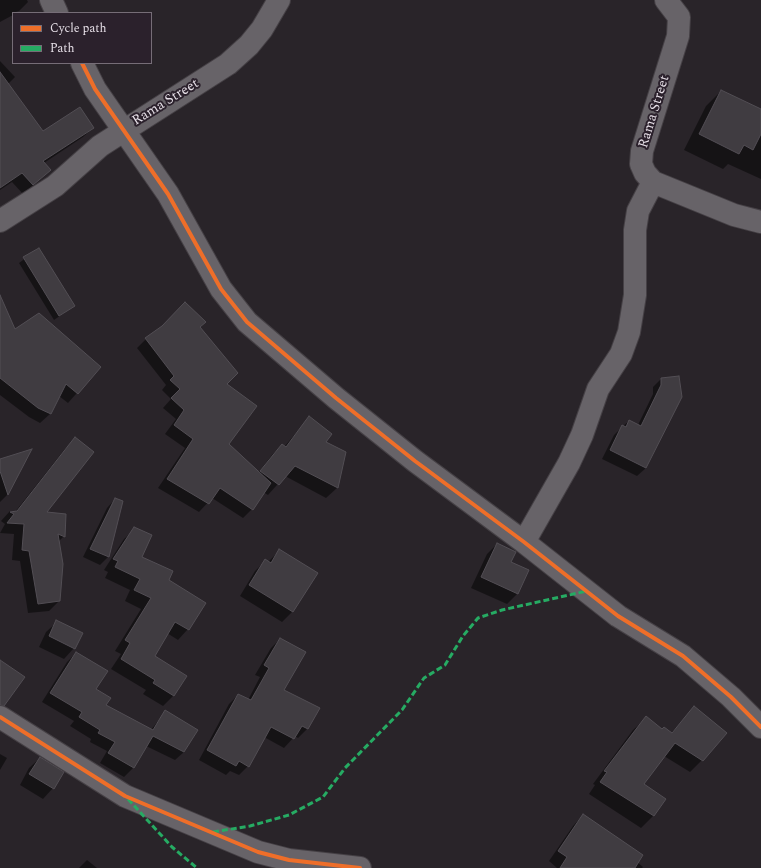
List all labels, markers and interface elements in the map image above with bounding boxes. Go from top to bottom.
legend [12,12,152,64]
text: Cycle path [50,19,107,38]
text: Path [50,39,75,58]
street label: Rama Street [636,74,674,150]
street label: Rama Street [130,76,202,130]

